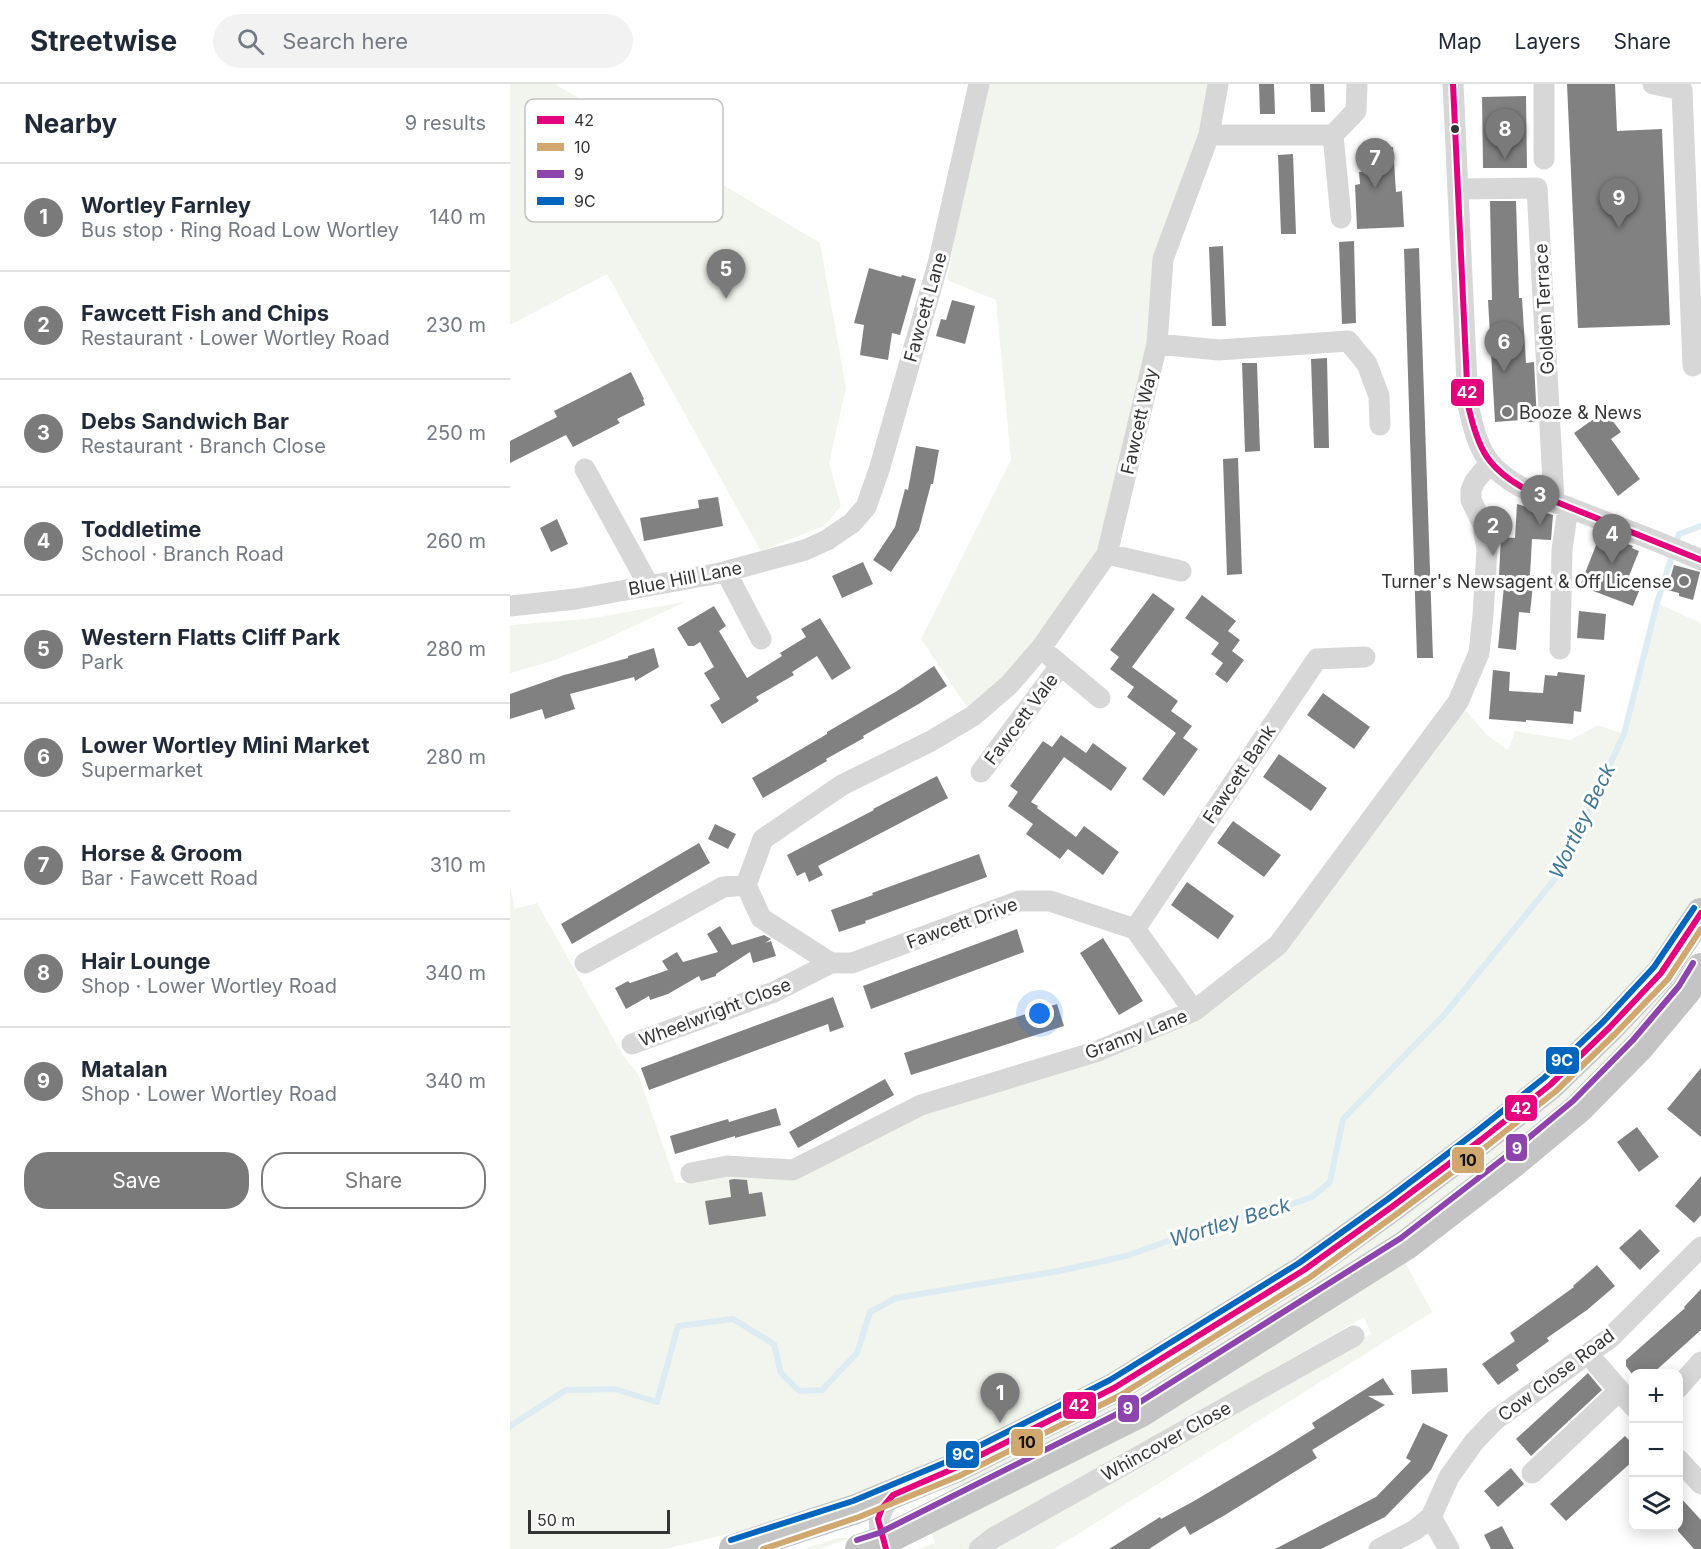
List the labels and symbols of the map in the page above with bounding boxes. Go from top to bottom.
legend [525,99,723,222]
text: 42 [574,110,594,130]
pin: 8 [1486,110,1524,159]
unlabelled marker [1449,123,1461,135]
text: 10 [574,137,591,157]
pin: 7 [1356,138,1394,188]
text: 9 [574,164,584,184]
pin: 9 [1600,178,1638,228]
text: 9C [574,191,596,211]
street label: Golden Terrace [1530,243,1558,375]
pin: 5 [706,250,746,299]
street label: Fawcett Lane [899,250,951,364]
pin: 6 [1484,322,1524,372]
street label: Fawcett Way [1117,366,1161,476]
line badge: 42 [1450,378,1485,407]
text: 42 [1457,382,1477,402]
place label: Booze & News [1519,402,1642,423]
marker: Booze & News [1500,405,1514,419]
pin: 3 [1520,476,1560,525]
pin: 2 [1474,506,1512,556]
pin: 4 [1592,514,1632,564]
street label: Blue Hill Lane [626,557,744,599]
place label: Turner's Newsagent & Off License [1381,571,1672,592]
marker: Turner's Newsagent & Off License [1677,574,1691,588]
street label: Fawcett Vale [980,669,1062,769]
street label: Fawcett Bank [1198,721,1280,827]
water label: Wortley Beck [1544,759,1621,882]
street label: Fawcett Drive [904,893,1020,953]
street label: Wheelwright Close [636,973,794,1051]
your location [1025,999,1054,1028]
street label: Granny Lane [1082,1005,1190,1063]
line badge: 9C [1545,1046,1580,1075]
text: 9C [1551,1050,1573,1070]
line badge: 42 [1504,1094,1538,1122]
text: 42 [1511,1098,1531,1118]
line badge: 9 [1505,1133,1528,1162]
text: 9 [1512,1138,1522,1158]
line badge: 10 [1451,1146,1485,1174]
text: 10 [1459,1150,1477,1170]
water label: Wortley Beck [1167,1192,1294,1252]
street label: Cow Close Road [1494,1324,1618,1426]
pin: 1 [980,1374,1020,1423]
line badge: 42 [1062,1391,1097,1420]
line badge: 9 [1117,1394,1140,1423]
text: 42 [1069,1395,1089,1415]
street label: Whincover Close [1098,1397,1234,1485]
text: 9 [1123,1398,1133,1418]
line badge: 10 [1010,1428,1044,1457]
text: 10 [1018,1432,1036,1452]
line badge: 9C [945,1440,980,1469]
text: 9C [952,1444,974,1464]
scale bar [528,1507,670,1534]

